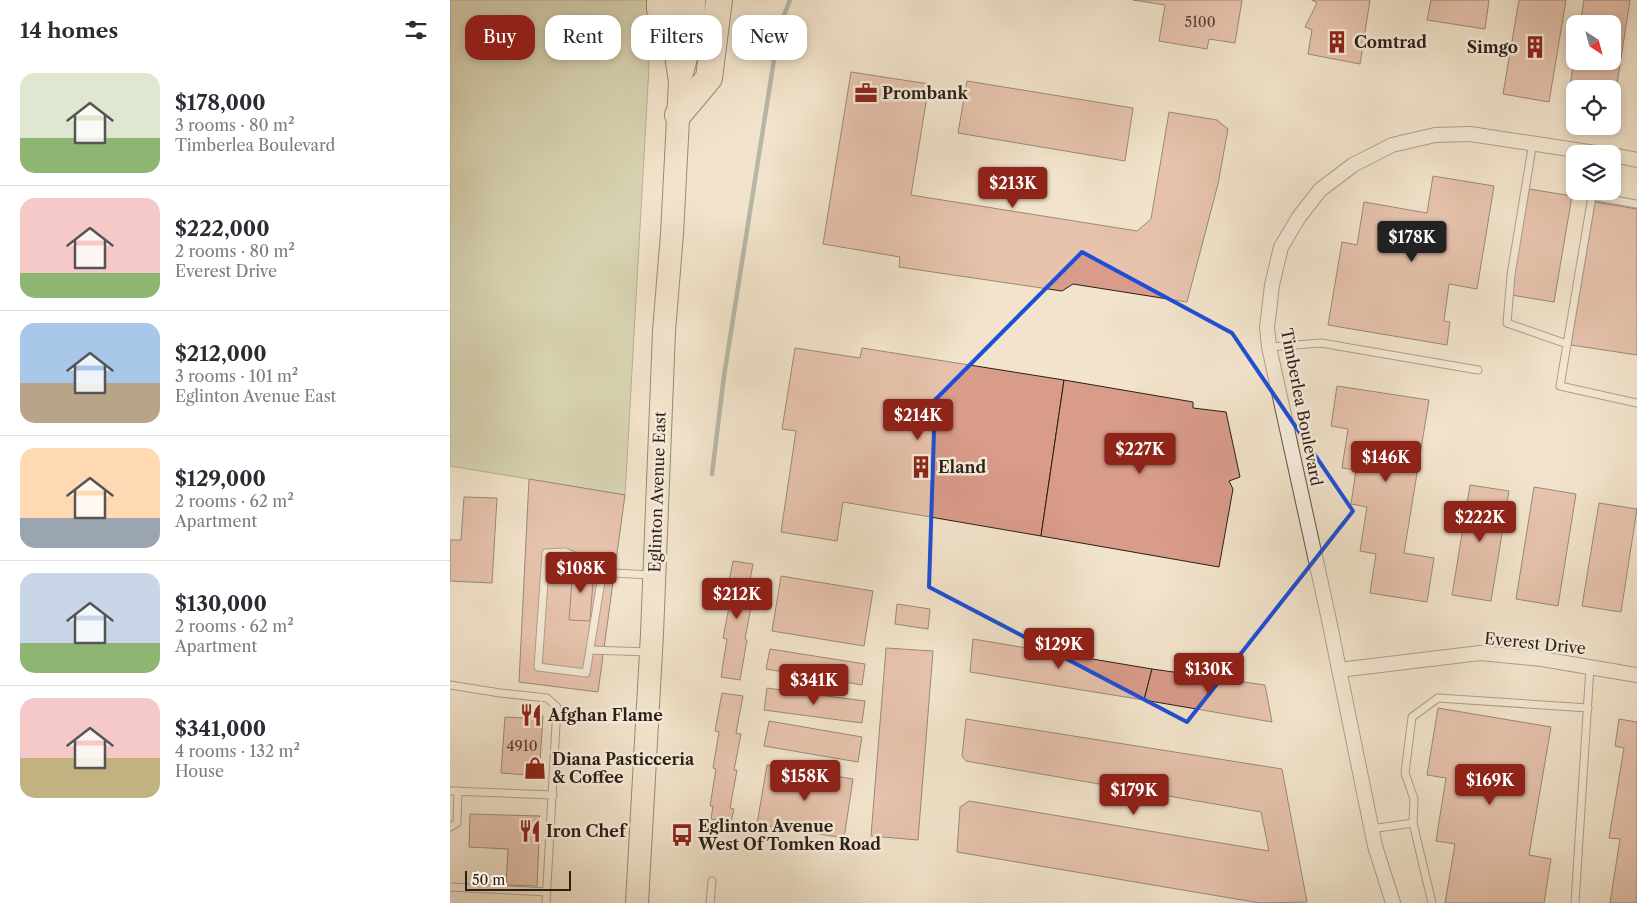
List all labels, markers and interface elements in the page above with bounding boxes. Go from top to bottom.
house number: 5100 [1184,13,1216,31]
chip: Buy [465,15,535,60]
chip: Rent [545,15,621,60]
chip: Filters [631,15,722,60]
chip: New [732,15,807,60]
north arrow [1566,15,1621,70]
map controls [1566,15,1621,200]
icon: filters [402,16,430,44]
text: 14 homes [20,18,118,43]
building icon: Comtrad [1324,29,1350,55]
place label: Comtrad [1354,32,1427,52]
building icon: Simgo [1522,34,1548,60]
place label: Simgo [1467,37,1518,57]
office icon: Prombank [853,80,879,106]
button: locate [1566,80,1621,135]
place label: Prombank [882,83,968,103]
text: $178,000 [175,90,266,115]
icon: home [60,93,120,153]
text: 3 rooms · 80 m² [175,115,294,135]
text: Timberlea Boulevard [175,135,335,155]
button: layers [1566,145,1621,200]
pin: $213K [978,166,1048,209]
text: $213K [989,173,1037,193]
text: $222,000 [175,216,270,241]
icon: home [60,218,120,278]
pin: $178K [1377,220,1447,263]
text: $178K [1388,227,1436,247]
text: 2 rooms · 80 m² [175,241,295,261]
text: Everest Drive [175,261,277,281]
street label: Timberlea Boulevard [1277,326,1327,488]
text: $212,000 [175,341,267,366]
icon: home [60,343,120,403]
text: 3 rooms · 101 m² [175,366,298,386]
text: Eglinton Avenue East [175,386,336,406]
pin: $214K [883,398,953,441]
text: $214K [894,405,942,425]
street label: Eglinton Avenue East [644,411,670,573]
pin: $227K [1105,432,1175,475]
text: $227K [1116,439,1164,459]
pin: $146K [1351,440,1421,483]
text: $146K [1362,447,1410,467]
building icon: Eland [908,454,934,480]
place label: Eland [938,457,986,477]
text: $129,000 [175,466,266,491]
icon: home [60,468,120,528]
text: 2 rooms · 62 m² [175,491,294,511]
pin: $222K [1445,500,1515,543]
text: $222K [1455,507,1505,527]
text: Apartment [175,511,257,531]
pin: $108K [546,552,616,594]
text: $108K [557,558,605,578]
pin: $212K [702,578,772,620]
text: $212K [713,584,761,604]
text: $130,000 [175,591,267,616]
icon: home [60,593,120,653]
text: 2 rooms · 62 m² [175,616,294,636]
pin: $129K [1024,628,1094,670]
street label: Everest Drive [1483,628,1587,658]
text: $129K [1035,634,1083,654]
text: Apartment [175,636,257,656]
pin: $130K [1174,652,1244,695]
text: $130K [1185,659,1233,679]
pin: $341K [779,664,849,706]
text: $341K [790,670,838,690]
restaurant icon: Afghan Flame [518,702,544,728]
place label: Afghan Flame [547,705,663,725]
text: $341,000 [175,716,266,741]
icon: home [60,718,120,778]
house number: 4910 [506,737,538,755]
text: 4 rooms · 132 m² [175,741,300,761]
place label: Diana Pasticceria & Coffee [552,749,695,787]
shop icon: Diana Pasticceria & Coffee [522,755,548,781]
pin: $158K [770,760,840,802]
text: House [175,761,224,781]
pin: $169K [1455,764,1525,806]
text: $158K [781,766,829,786]
text: $169K [1466,770,1514,790]
pin: $179K [1099,774,1169,816]
text: $179K [1111,780,1157,800]
place label: Eglinton Avenue West Of Tomken Road [697,816,881,854]
restaurant icon: Iron Chef [517,818,543,844]
place label: Iron Chef [546,821,628,841]
bus stop icon: Eglinton Avenue West Of Tomken Road [669,822,695,848]
scale bar [465,868,571,891]
text: 50 m [472,871,505,889]

